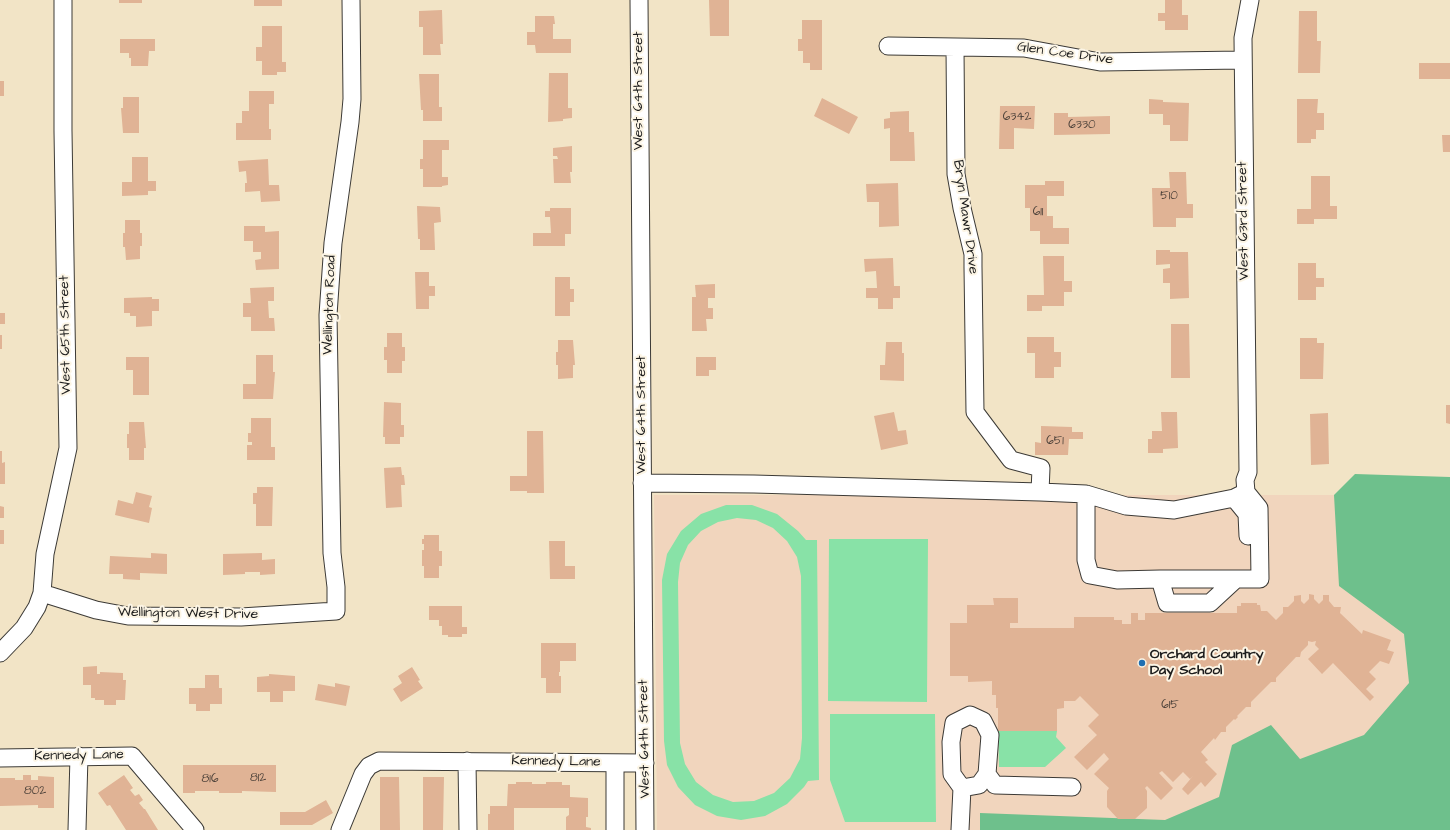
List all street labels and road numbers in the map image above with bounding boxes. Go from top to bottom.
street label: West 64th Street [631,32,647,150]
street label: Glen Coe Drive [1016,39,1114,69]
street label: Bryn Mawr Drive [949,159,981,275]
street label: West 63rd Street [1235,162,1253,280]
street label: Wellington Road [320,255,340,355]
street label: West 65th Street [57,275,75,395]
street label: West 64th Street [634,356,650,474]
street label: Wellington West Drive [118,604,258,624]
street label: West 64th Street [636,679,654,799]
street label: Kennedy Lane [34,747,124,765]
street label: Kennedy Lane [511,753,601,771]

